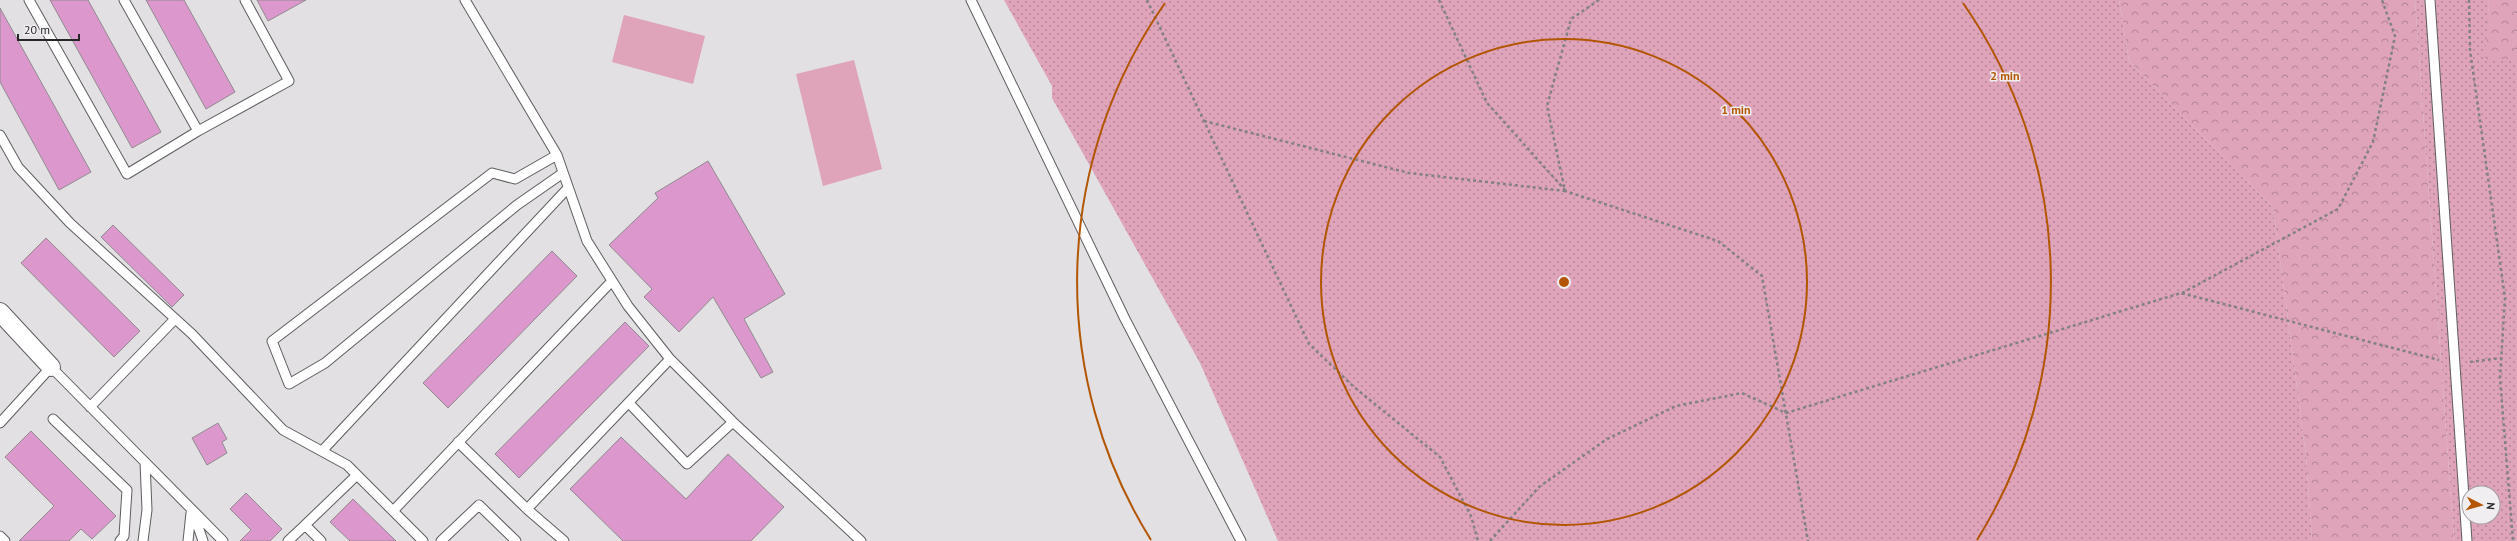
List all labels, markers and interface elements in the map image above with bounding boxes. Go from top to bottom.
scale bar [18,16,79,42]
text: 20 m [24,22,50,37]
text: 2 min [1990,68,2020,83]
text: 1 min [1721,102,1751,117]
centre of rings [1557,275,1571,289]
north arrow [2461,485,2501,525]
text: N [2484,502,2498,510]

